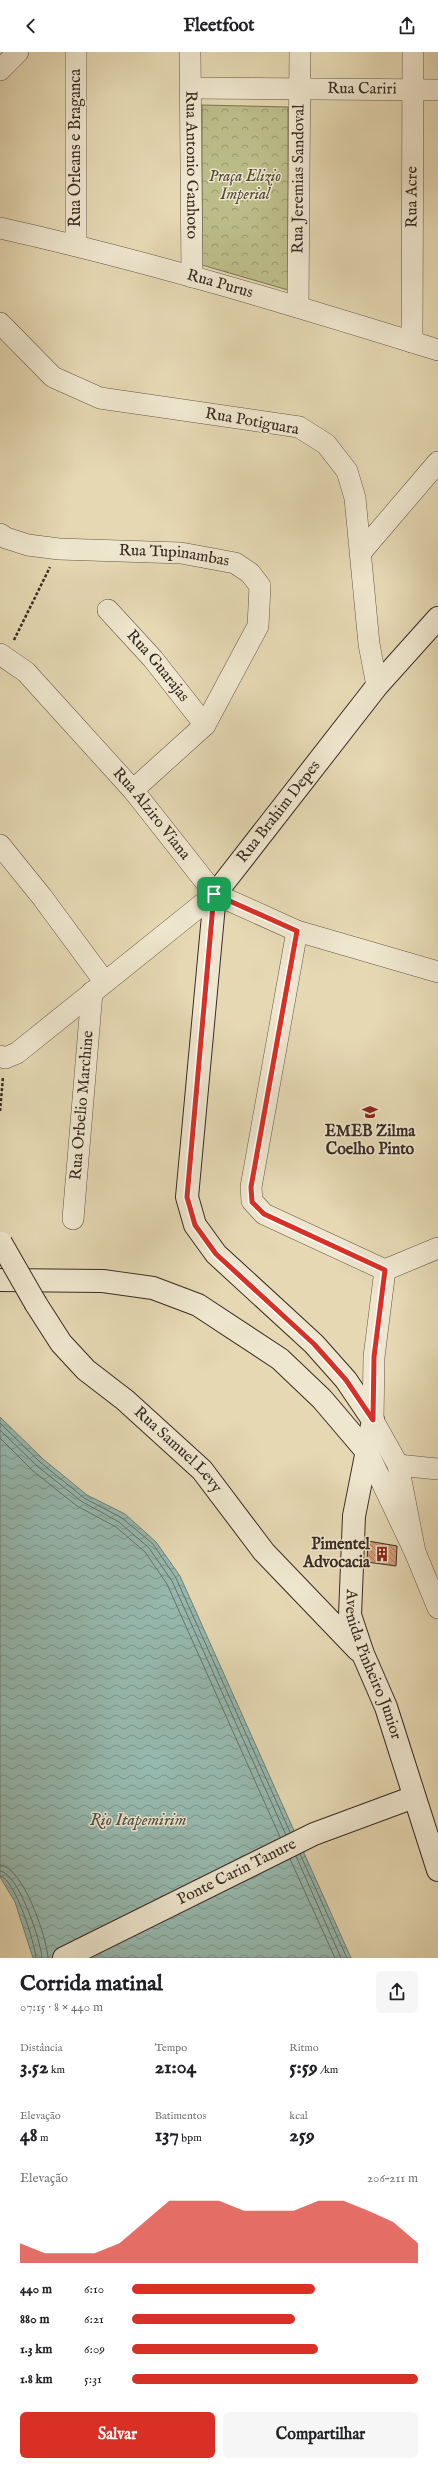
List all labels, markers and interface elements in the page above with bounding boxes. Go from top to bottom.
icon: back [20,15,42,37]
text: Fleetfoot [184,15,254,38]
icon: share [396,15,418,37]
street label: Rua Orleans e Braganca [66,69,86,227]
street label: Rua Cariri [327,79,397,100]
street label: Rua Antonio Ganhoto [180,91,202,240]
street label: Rua Jeremias Sandoval [288,104,310,254]
street label: Rua Acre [402,166,423,228]
park label: Praça Elizio Imperial [209,167,281,205]
street label: Rua Purus [184,266,256,304]
street label: Rua Potiguara [204,404,301,440]
street label: Rua Tupinambas [119,541,231,572]
street label: Rua Guarajas [122,626,194,707]
street label: Rua Brahim Depes [233,756,325,867]
street label: Rua Alziro Viana [108,764,194,864]
pin [197,877,231,911]
icon: arrive [203,883,225,905]
street label: Rua Orbelio Marchine [66,1030,99,1181]
school or university icon: EMEB Zilma Coelho Pinto [361,1103,379,1121]
place label: EMEB Zilma Coelho Pinto [325,1122,416,1160]
street label: Rua Samuel Levy [129,1403,226,1497]
place label: Pimentel Advocacia [302,1535,371,1573]
building icon: Pimentel Advocacia [373,1545,391,1563]
street label: Avenida Pinheiro Junior [340,1588,406,1742]
water label: Rio Itapemirim [90,1810,186,1831]
street label: Ponte Carin Tanure [174,1834,300,1910]
text: Corrida matinal [20,1970,163,1998]
button: share [376,1971,418,2013]
text: 07:15 · 8 × 440 m [20,1999,103,2016]
text: Distância [20,2041,62,2055]
text: Tempo [155,2041,187,2055]
text: Ritmo [289,2041,319,2055]
text: 3.52 [20,2055,48,2080]
text: 21:04 [155,2055,196,2080]
text: 5:59 [289,2055,318,2080]
text: km [48,2063,65,2077]
text: /km [318,2063,338,2077]
text: Elevação [20,2109,61,2123]
text: Batimentos [155,2109,206,2123]
text: kcal [289,2109,308,2123]
text: 48 [20,2123,38,2148]
text: 137 [155,2123,179,2148]
text: 259 [289,2123,315,2148]
text: m [38,2131,49,2145]
text: bpm [179,2131,202,2145]
text: Elevação [20,2170,68,2187]
text: 206–211 m [367,2170,418,2187]
text: 440 m [20,2281,52,2298]
text: 6:10 [84,2281,104,2298]
text: 880 m [20,2311,49,2328]
text: 6:21 [84,2311,104,2328]
text: 1.3 km [20,2341,52,2358]
text: 6:09 [84,2341,105,2358]
text: 1.8 km [20,2371,53,2388]
text: 5:31 [84,2371,102,2388]
button: Salvar [20,2412,215,2458]
button: Compartilhar [223,2412,418,2458]

